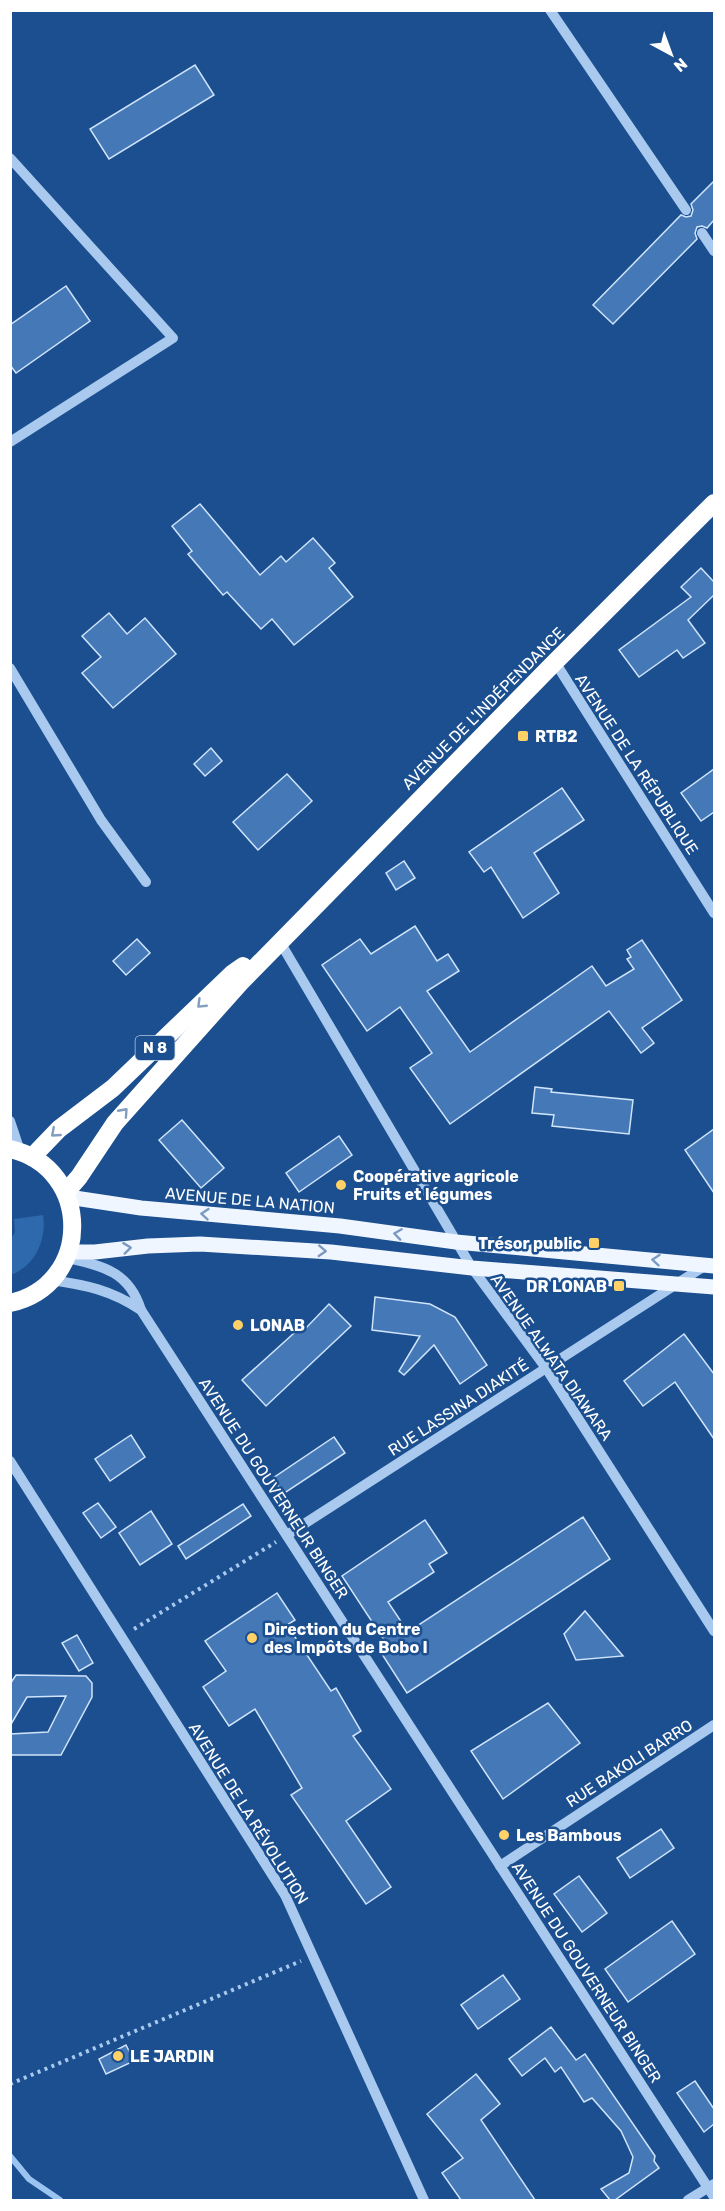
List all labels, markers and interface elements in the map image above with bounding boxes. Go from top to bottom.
north arrow [641,24,701,84]
text: N [670,54,691,76]
street label: AVENUE DE L'INDÉPENDANCE [398,623,569,794]
street label: AVENUE DE LA RÉPUBLIQUE [571,670,702,858]
place label: RTB2 [535,727,578,746]
marker: RTB2 [516,729,530,743]
one-way arrow [197,997,208,1008]
road number: N 8 [136,1036,174,1060]
one-way arrow [117,1108,128,1119]
one-way arrow [51,1126,62,1137]
place label: Coopérative agricole Fruits et légumes [353,1167,519,1204]
marker: Coopérative agricole Fruits et légumes [334,1178,348,1192]
street label: AVENUE DE LA NATION [164,1184,336,1217]
one-way arrow [200,1207,209,1220]
one-way arrow [394,1228,403,1240]
place label: Trésor public [478,1234,582,1253]
marker: Trésor public [587,1236,601,1250]
one-way arrow [123,1243,132,1255]
one-way arrow [317,1244,326,1257]
one-way arrow [652,1254,661,1267]
street label: AVENUE ALWATA DIAWARA [487,1270,617,1444]
place label: DR LONAB [526,1277,607,1296]
marker: DR LONAB [612,1279,626,1293]
place label: LONAB [250,1316,305,1335]
marker: LONAB [231,1318,245,1332]
street label: RUE LASSINA DIAKITÉ [385,1355,532,1460]
street label: AVENUE DU GOUVERNEUR BINGER [195,1374,352,1602]
place label: Direction du Centre des Impôts de Bobo I [264,1620,428,1657]
marker: Direction du Centre des Impôts de Bobo I [245,1631,259,1645]
street label: RUE BAKOLI BARRO [563,1715,696,1811]
street label: AVENUE DE LA RÉVOLUTION [185,1719,312,1908]
place label: Les Bambous [516,1826,622,1845]
marker: Les Bambous [497,1828,511,1842]
street label: AVENUE DU GOUVERNEUR BINGER [508,1858,665,2086]
place label: LE JARDIN [130,2047,214,2066]
marker: LE JARDIN [111,2049,125,2063]

